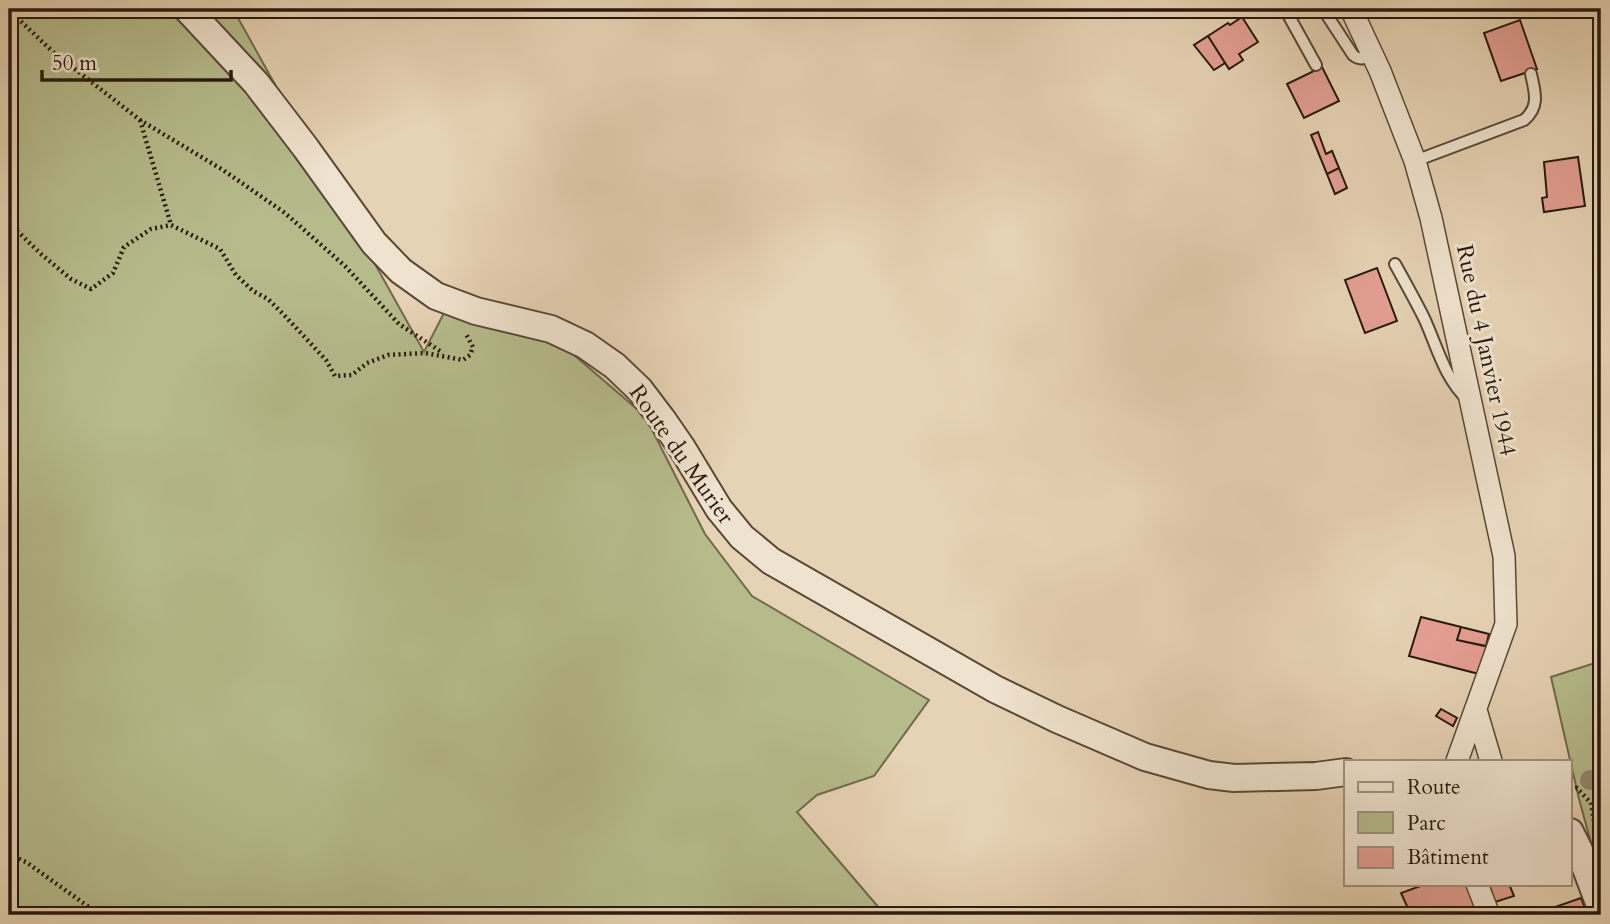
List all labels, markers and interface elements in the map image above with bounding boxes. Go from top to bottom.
scale bar [42,38,231,82]
text: 50 m [52,49,97,78]
street label: Rue du 4 Janvier 1944 [1449,242,1524,459]
street label: Route du Murier [622,378,742,531]
legend [1344,760,1572,886]
text: Route [1407,773,1461,802]
text: Parc [1407,809,1446,838]
text: Bâtiment [1407,843,1489,872]

